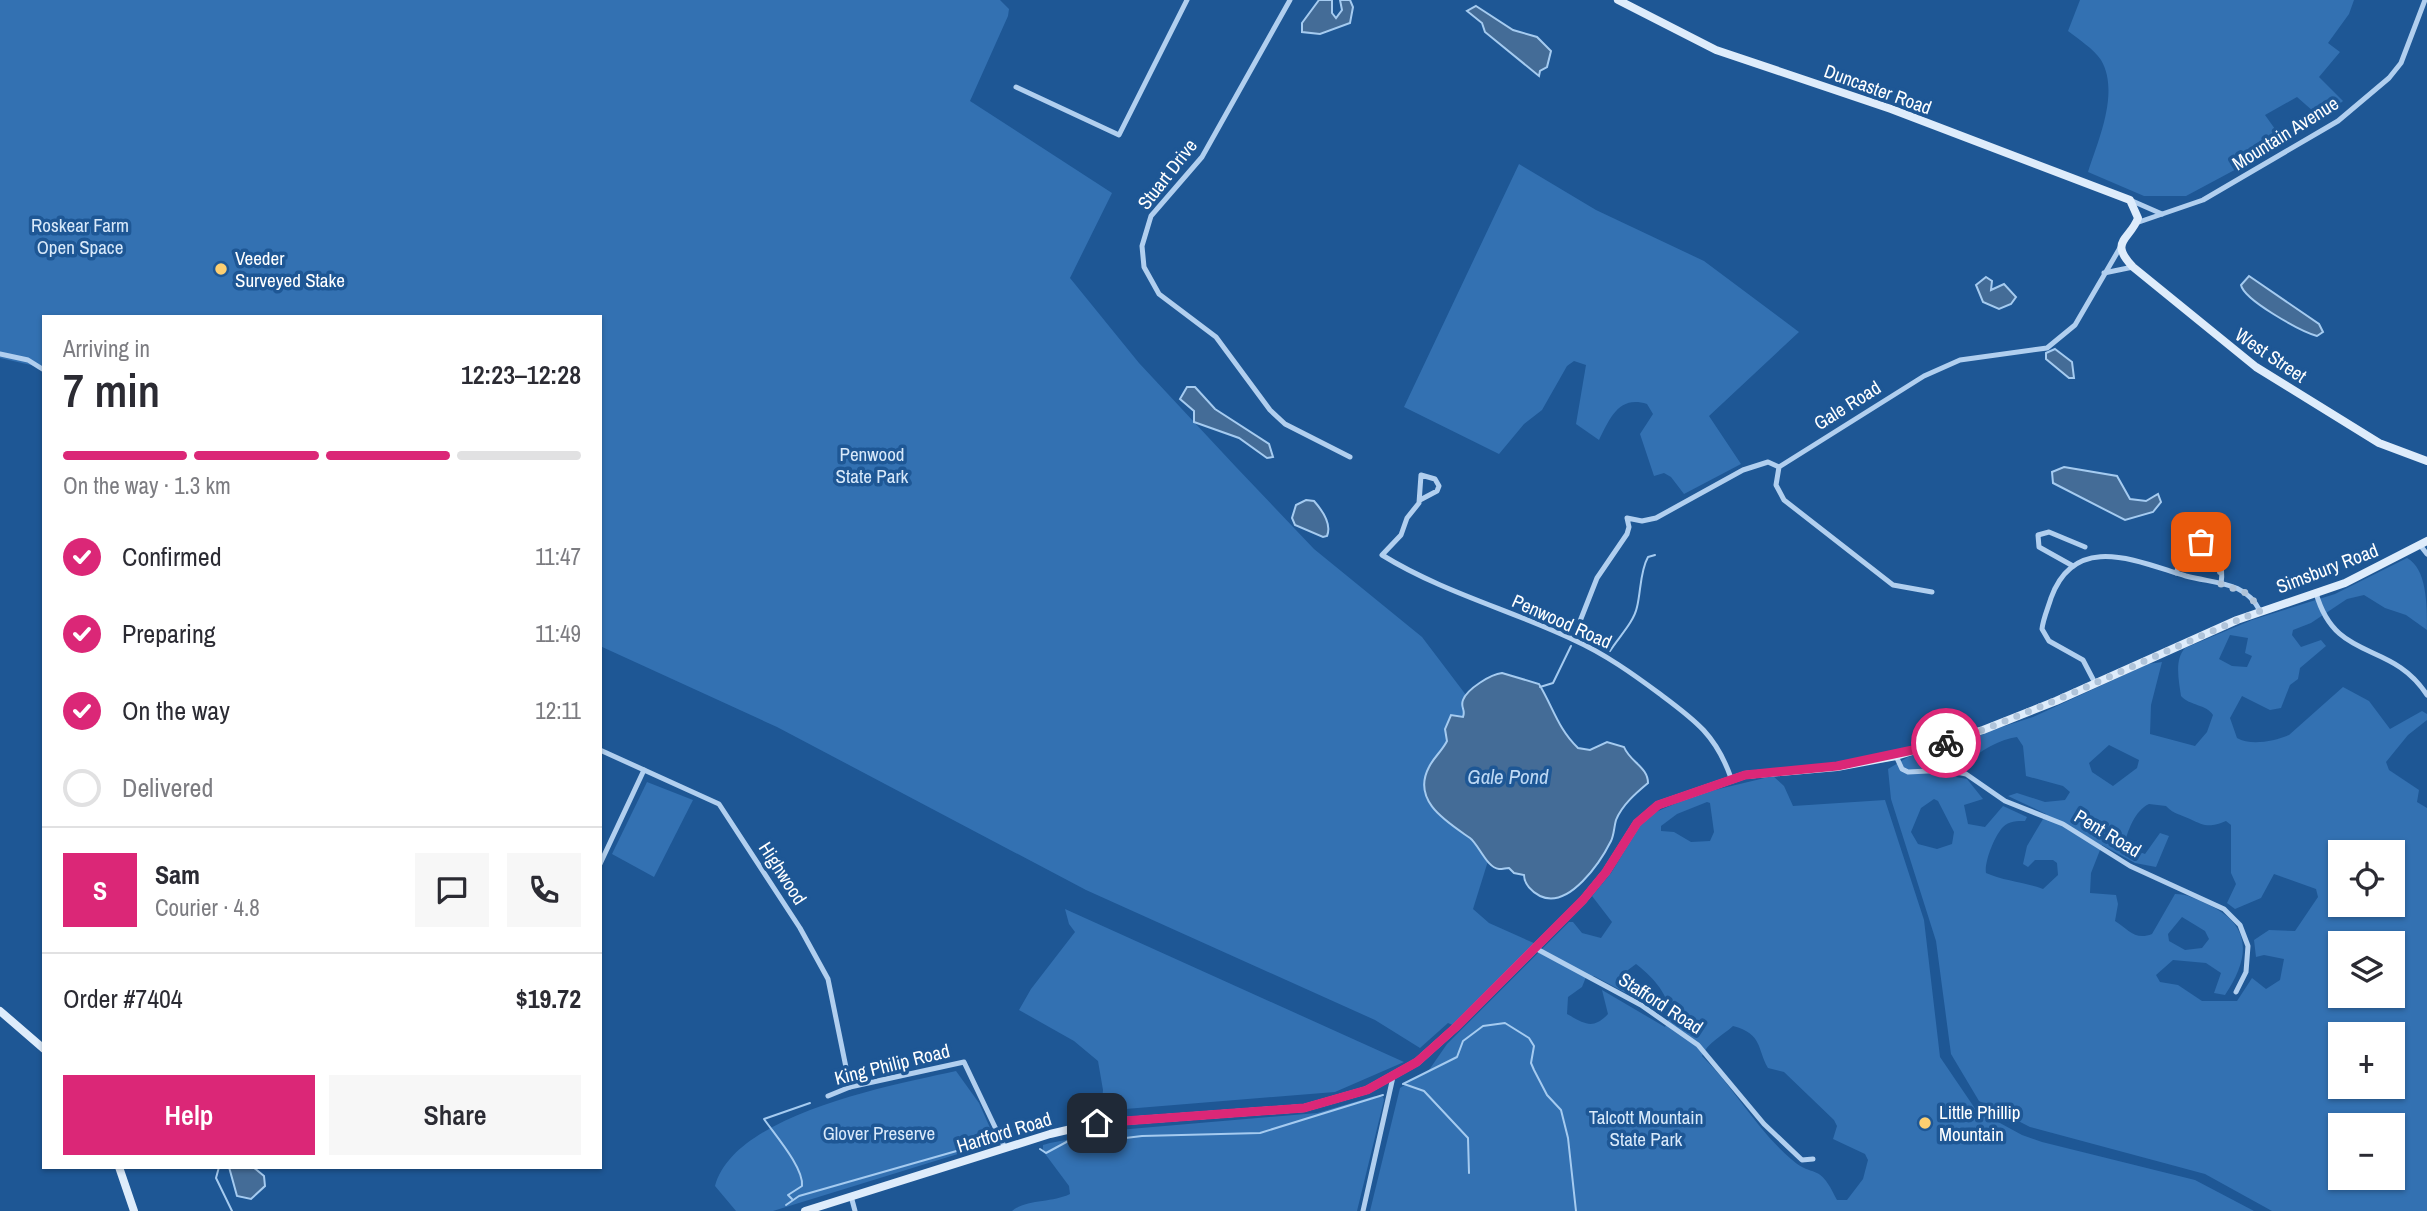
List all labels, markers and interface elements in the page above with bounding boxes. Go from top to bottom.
street label: Duncaster Road [1821,58,1935,120]
street label: Mountain Avenue [2227,90,2343,176]
street label: Stuart Drive [1131,133,1203,215]
park label: Roskear Farm Open Space [31,212,129,260]
place label: Veeder Surveyed Stake [235,245,345,293]
marker: Veeder Surveyed Stake [213,261,229,277]
street label: West Street [2230,322,2312,389]
text: Arriving in [63,333,150,364]
text: 12:23–12:28 [461,357,581,392]
text: 7 min [63,359,160,421]
street label: Gale Road [1809,374,1885,436]
park label: Penwood State Park [836,441,909,489]
text: On the way · 1.3 km [63,470,231,501]
pin [2171,512,2231,572]
icon: bag [2182,523,2220,561]
street label: Simsbury Road [2272,537,2382,599]
icon: check [63,538,101,576]
text: Confirmed [122,539,222,574]
text: 11:47 [535,541,581,572]
street label: Penwood Road [1508,587,1616,655]
icon: check [63,615,101,653]
text: Preparing [122,616,216,651]
text: 11:49 [535,618,581,649]
icon: check [63,692,101,730]
text: On the way [122,693,230,728]
text: 12:11 [535,695,581,726]
courier [1911,708,1981,778]
icon: bike [1927,724,1965,762]
water label: Gale Pond [1467,762,1549,791]
text: Delivered [122,770,213,805]
street label: Pent Road [2070,803,2146,863]
street label: Highwood [753,837,813,909]
map controls [2328,840,2405,1190]
button: locate [2328,840,2405,917]
button: chat [415,853,489,927]
button: phone [507,853,581,927]
text: Sam [155,857,200,892]
text: S [93,873,107,908]
text: Courier · 4.8 [155,892,260,923]
button: layers [2328,931,2405,1008]
street label: Stafford Road [1614,966,1708,1040]
text: Order #7404 [63,981,183,1016]
text: $19.72 [516,981,581,1016]
button: + [2328,1022,2405,1099]
street label: King Philip Road [832,1037,952,1091]
button: Help [63,1075,315,1155]
button: Share [329,1075,581,1155]
pin [1067,1093,1127,1153]
place label: Little Phillip Mountain [1939,1099,2020,1147]
icon: home [1078,1104,1116,1142]
park label: Talcott Mountain State Park [1589,1104,1703,1152]
street label: Hartford Road [953,1105,1055,1159]
button: − [2328,1113,2405,1190]
marker: Little Phillip Mountain [1917,1115,1933,1131]
park label: Glover Preserve [823,1120,935,1146]

